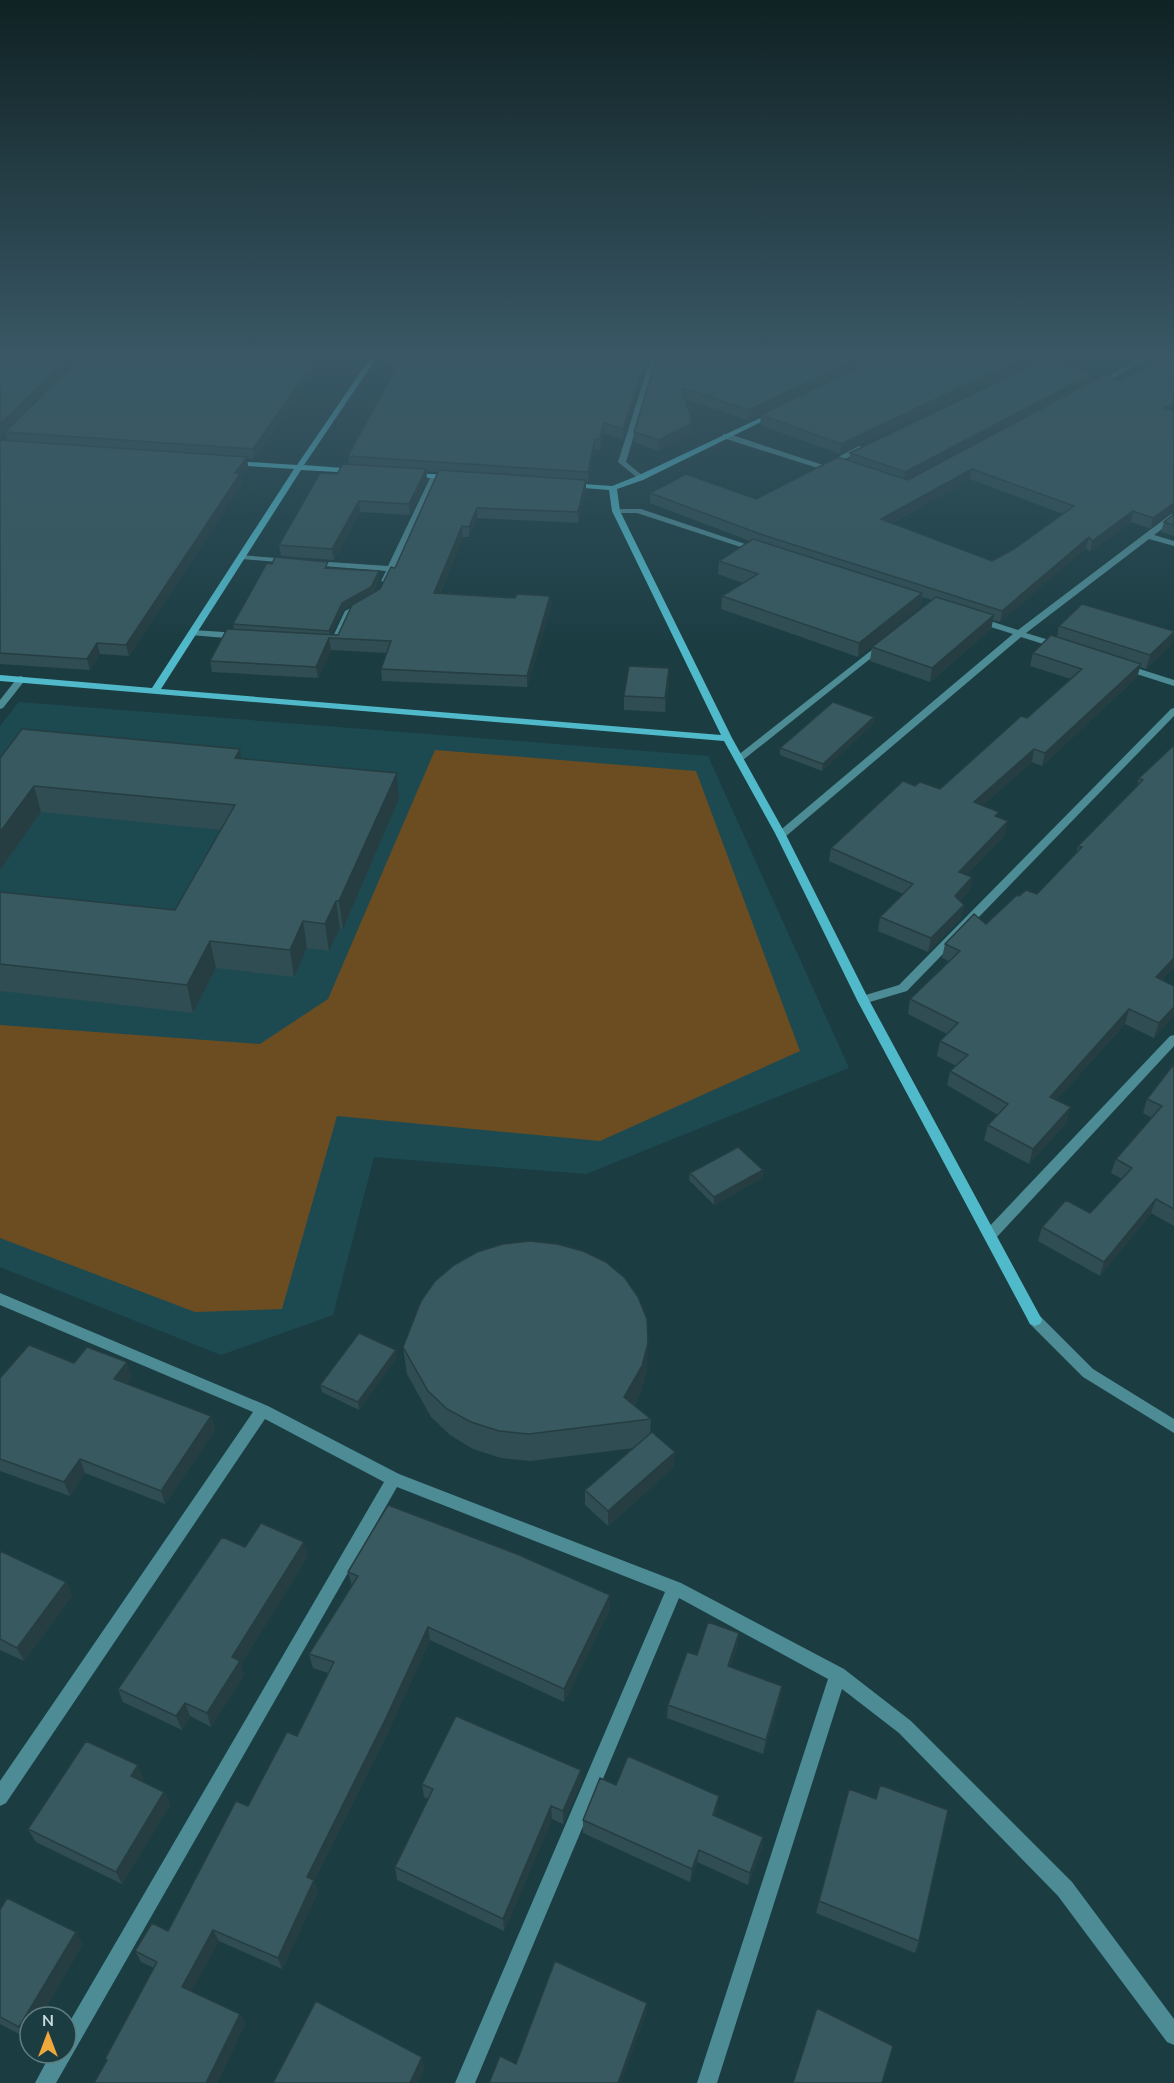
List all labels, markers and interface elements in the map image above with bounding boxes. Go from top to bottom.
north arrow [18,2005,78,2065]
text: N [42,2010,54,2032]

